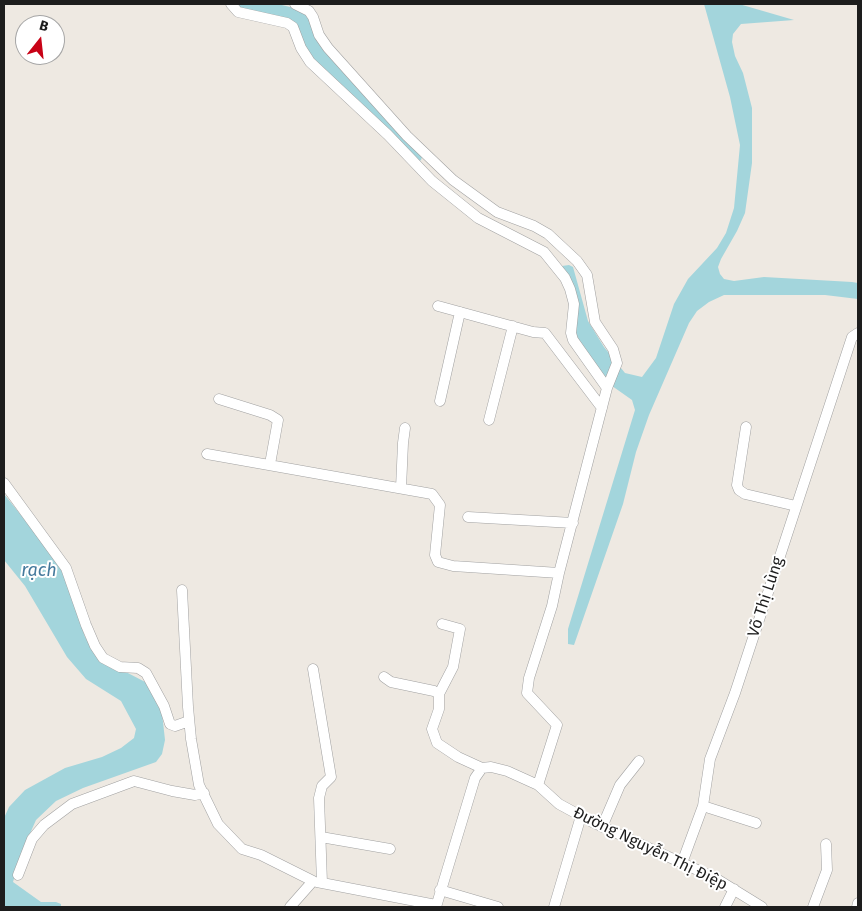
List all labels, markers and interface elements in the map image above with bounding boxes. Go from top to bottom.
north arrow [15,15,65,65]
text: B [37,17,50,35]
street label: Võ Thị Lùng [744,554,788,640]
water label: rạch [21,560,57,582]
street label: Đường Nguyễn Thị Điệp [570,803,730,895]

